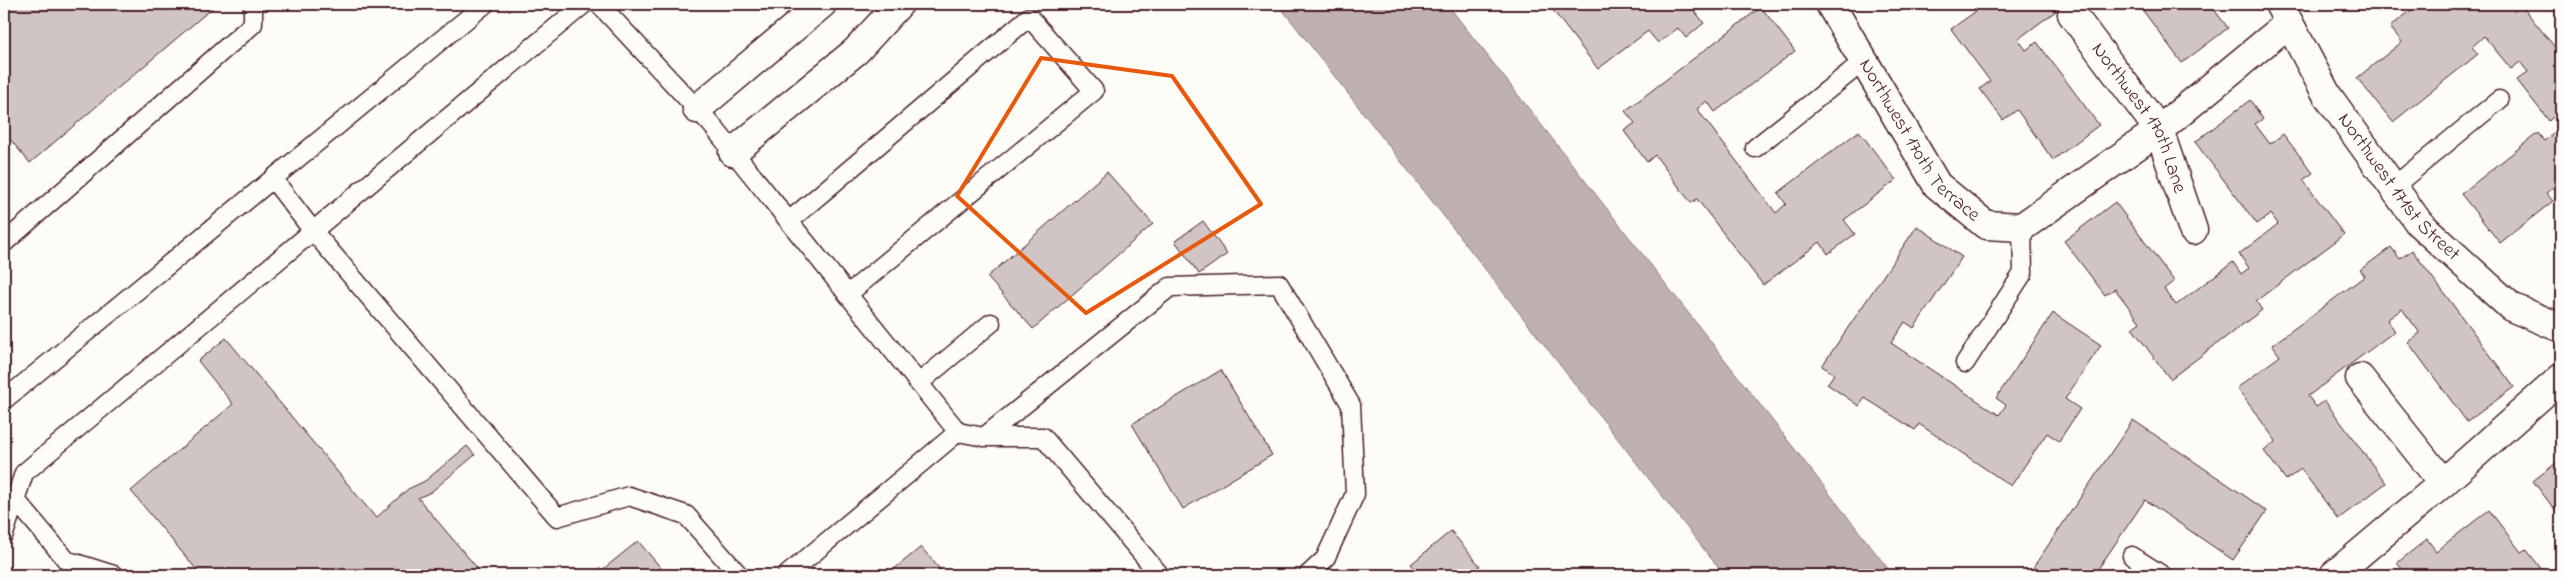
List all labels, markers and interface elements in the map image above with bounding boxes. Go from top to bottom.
street label: Northwest 170th Lane [2084,37,2194,197]
street label: Northwest 170th Terrace [1851,53,1986,229]
street label: Northwest 171st Street [2330,107,2467,269]

